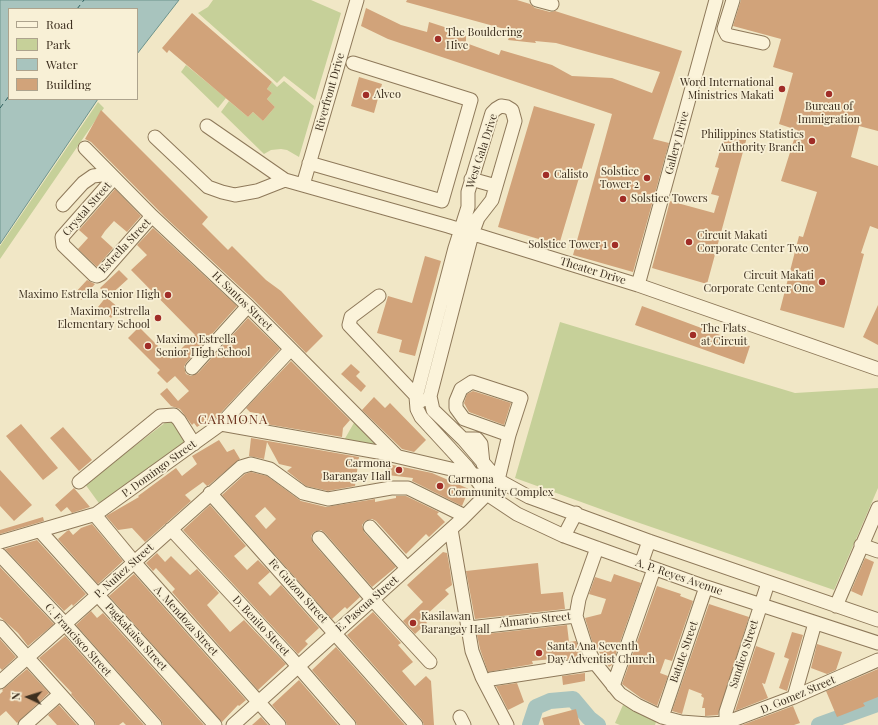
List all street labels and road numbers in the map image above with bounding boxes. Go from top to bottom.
street label: Riverfront Drive [313,51,347,133]
street label: Gallery Drive [662,110,692,176]
street label: West Gala Drive [464,112,500,190]
street label: Crystal Street [60,179,114,239]
street label: Estrella Street [96,216,154,276]
street label: Theater Drive [558,255,628,287]
street label: H. Santos Street [209,269,275,333]
street label: P. Domingo Street [119,438,199,500]
street label: P. Nuñez Street [92,541,156,601]
street label: Fe Guizon Street [266,556,330,626]
street label: A. P. Reyes Avenue [634,556,724,598]
street label: E. Pascua Street [333,573,401,635]
street label: A. Mendoza Street [151,583,221,659]
street label: D. Benito Street [230,593,292,659]
street label: Pagkakaisa Street [102,600,170,674]
street label: C. Francisco Street [42,601,114,679]
street label: Almario Street [499,610,571,630]
street label: Sandico Street [727,618,761,690]
street label: Batute Street [667,619,701,685]
street label: D. Gomez Street [759,673,837,717]

